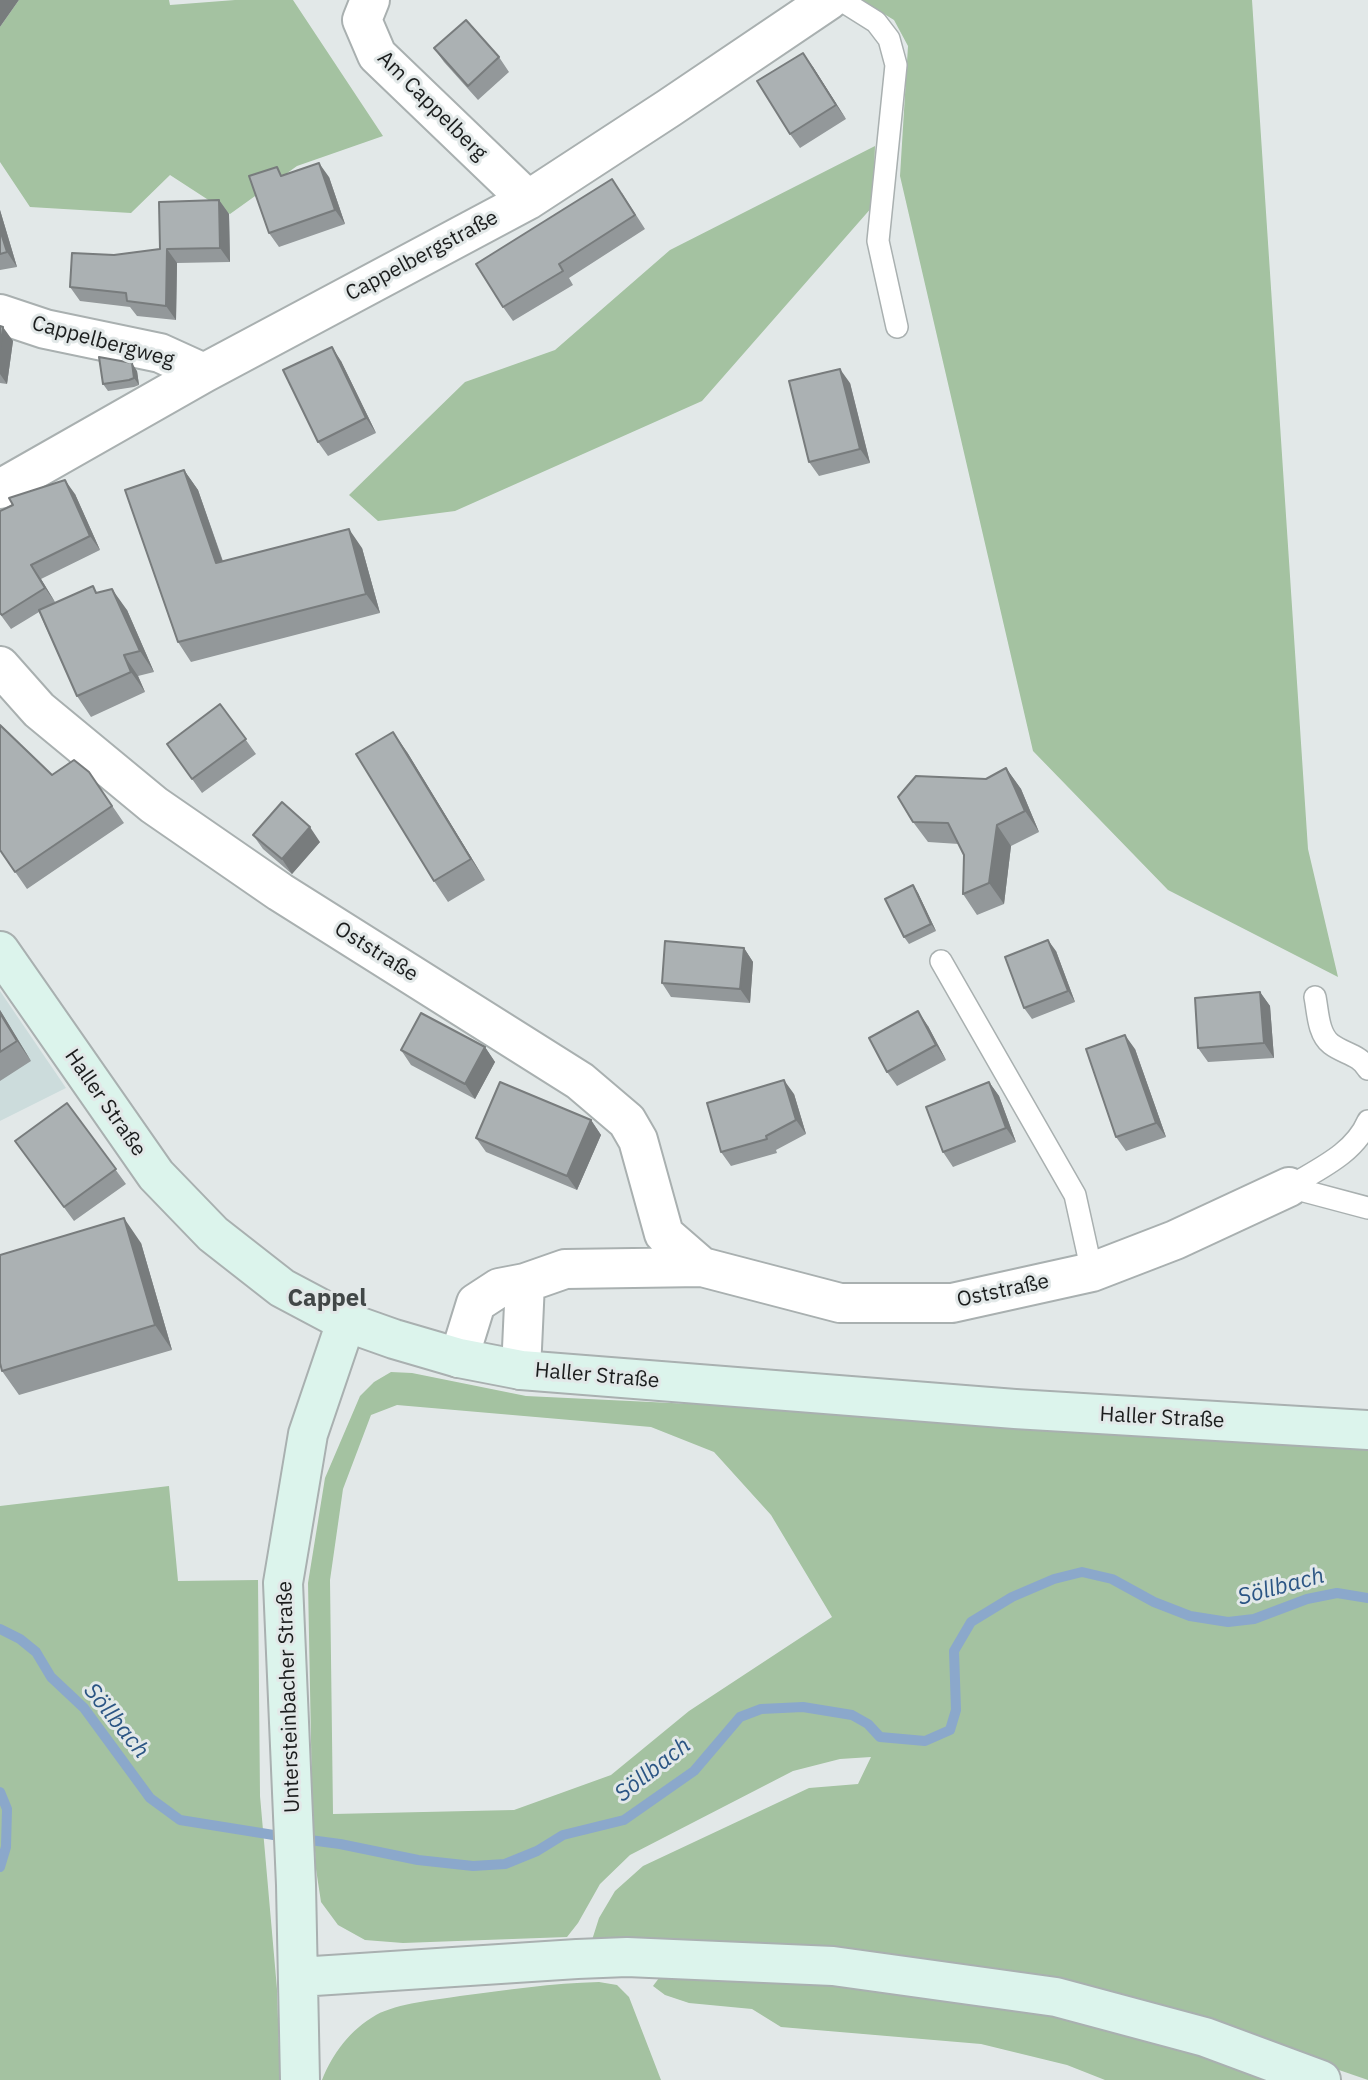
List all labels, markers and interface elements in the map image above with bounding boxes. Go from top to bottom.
street label: Am Cappelberg [372,46,492,166]
street label: Cappelbergstraße [341,205,503,307]
street label: Cappelbergweg [29,311,177,373]
street label: Oststraße [330,917,422,987]
street label: Haller Straße [59,1045,151,1161]
street label: Oststraße [955,1269,1051,1313]
district label: Cappel [287,1285,367,1313]
street label: Haller Straße [534,1358,660,1394]
street label: Haller Straße [1099,1402,1225,1434]
water label: Söllbach [1235,1562,1327,1612]
street label: Untersteinbacher Straße [272,1581,306,1813]
water label: Söllbach [77,1678,155,1764]
water label: Söllbach [610,1732,696,1808]

